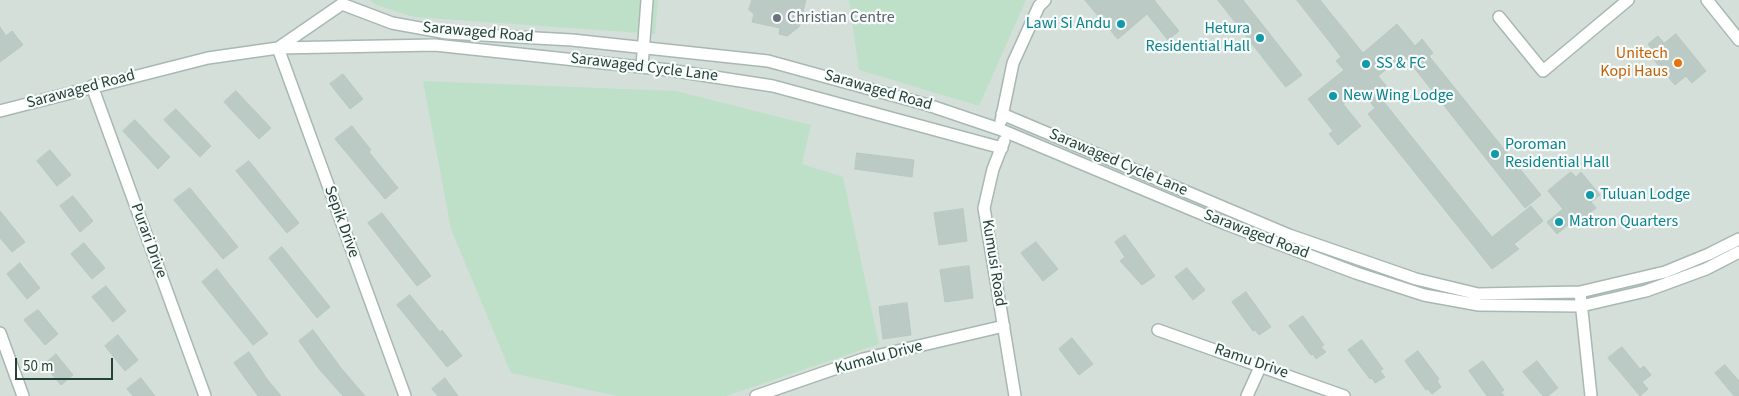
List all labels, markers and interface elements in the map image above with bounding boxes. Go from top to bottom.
place label: Christian Centre [787,8,895,28]
marker: Christian Centre [771,12,783,24]
place label: Lawi Si Andu [1026,14,1111,34]
marker: Lawi Si Andu [1115,18,1127,30]
street label: Sarawaged Road [422,19,534,47]
place label: Hetura Residential Hall [1146,19,1250,57]
marker: Hetura Residential Hall [1254,32,1266,44]
place label: Unitech Kopi Haus [1600,44,1668,82]
street label: Sarawaged Cycle Lane [569,49,719,87]
place label: SS & FC [1376,54,1426,74]
marker: Unitech Kopi Haus [1672,57,1684,69]
marker: SS & FC [1360,58,1372,70]
street label: Sarawaged Road [25,66,137,114]
street label: Sarawaged Road [822,66,934,116]
place label: New Wing Lodge [1343,86,1454,106]
marker: New Wing Lodge [1327,90,1339,102]
street label: Sarawaged Cycle Lane [1046,125,1190,201]
place label: Poroman Residential Hall [1505,135,1609,173]
marker: Poroman Residential Hall [1489,148,1501,160]
street label: Sepik Drive [319,183,363,261]
place label: Tuluan Lodge [1600,185,1690,205]
marker: Tuluan Lodge [1584,189,1596,201]
street label: Purari Drive [126,201,170,281]
street label: Sarawaged Road [1201,206,1311,264]
place label: Matron Quarters [1569,212,1678,232]
marker: Matron Quarters [1553,216,1565,228]
street label: Kumusi Road [977,218,1009,308]
street label: Kumalu Drive [833,337,925,379]
street label: Ramu Drive [1211,340,1291,384]
scale bar [18,348,115,380]
text: 50 m [23,356,53,377]

